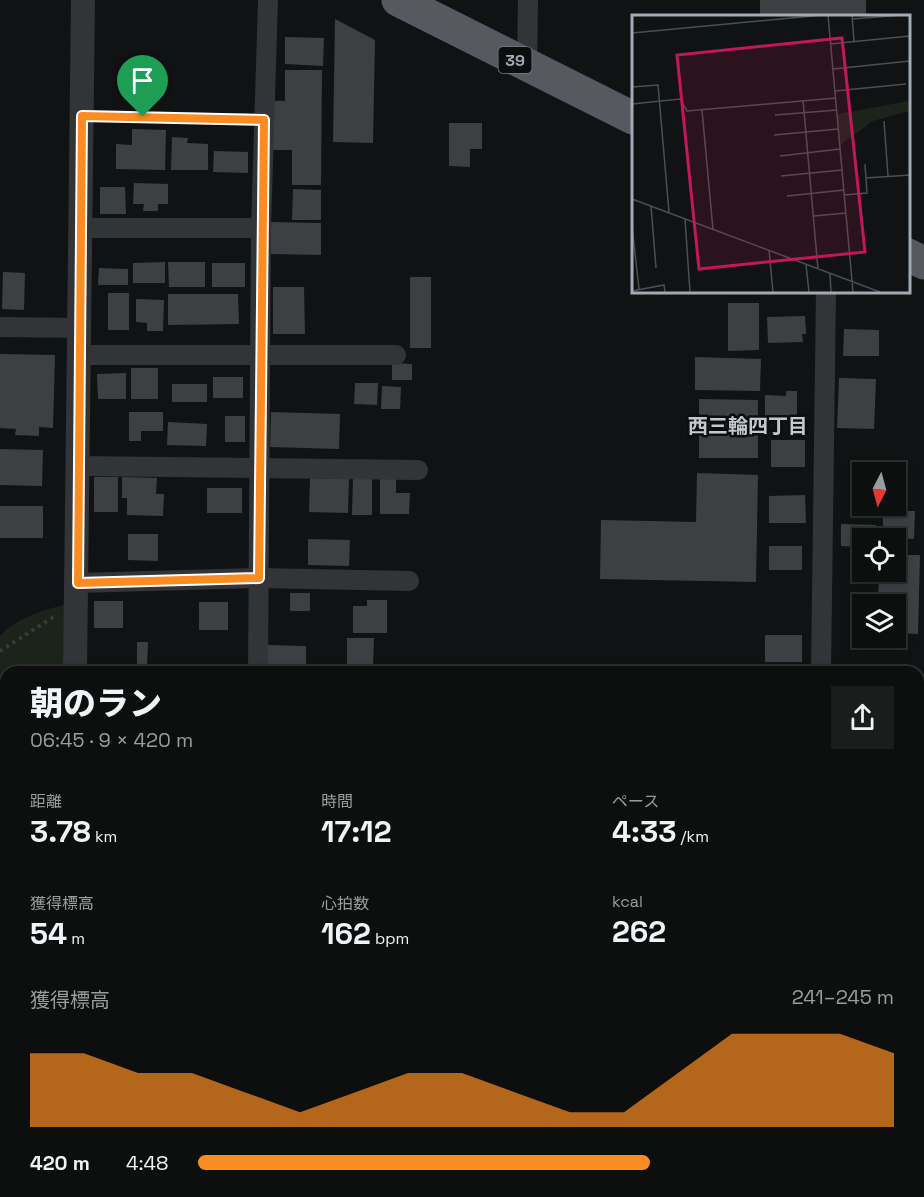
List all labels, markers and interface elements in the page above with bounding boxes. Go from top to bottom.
inset map [632,15,909,292]
road number: 39 [498,47,532,73]
pin [117,55,168,117]
icon: arrive [126,64,159,97]
district label: 西三輪四丁目 [688,413,808,439]
north arrow [852,462,906,516]
map controls [852,462,906,648]
button: locate [852,528,906,582]
button: layers [852,594,906,648]
text: 朝のラン [30,683,162,725]
button: share [831,686,894,749]
text: 06:45 · 9 × 420 m [30,727,193,753]
text: 距離 [30,791,62,812]
text: 時間 [321,791,353,812]
text: ペース [612,791,659,812]
text: 3.78 [30,812,91,851]
text: 17:12 [321,812,392,851]
text: 4:33 [612,812,677,851]
text: km [91,826,117,847]
text: /km [677,826,709,847]
text: kcal [612,891,643,912]
text: 獲得標高 [30,893,94,914]
text: 心拍数 [321,893,369,914]
text: 262 [612,912,666,951]
text: 54 [30,914,67,953]
text: 162 [321,914,371,953]
text: m [67,928,85,949]
text: bpm [371,928,409,949]
text: 241–245 m [792,984,894,1010]
text: 獲得標高 [30,987,110,1013]
text: 420 m [30,1150,90,1176]
text: 4:48 [126,1150,169,1176]

